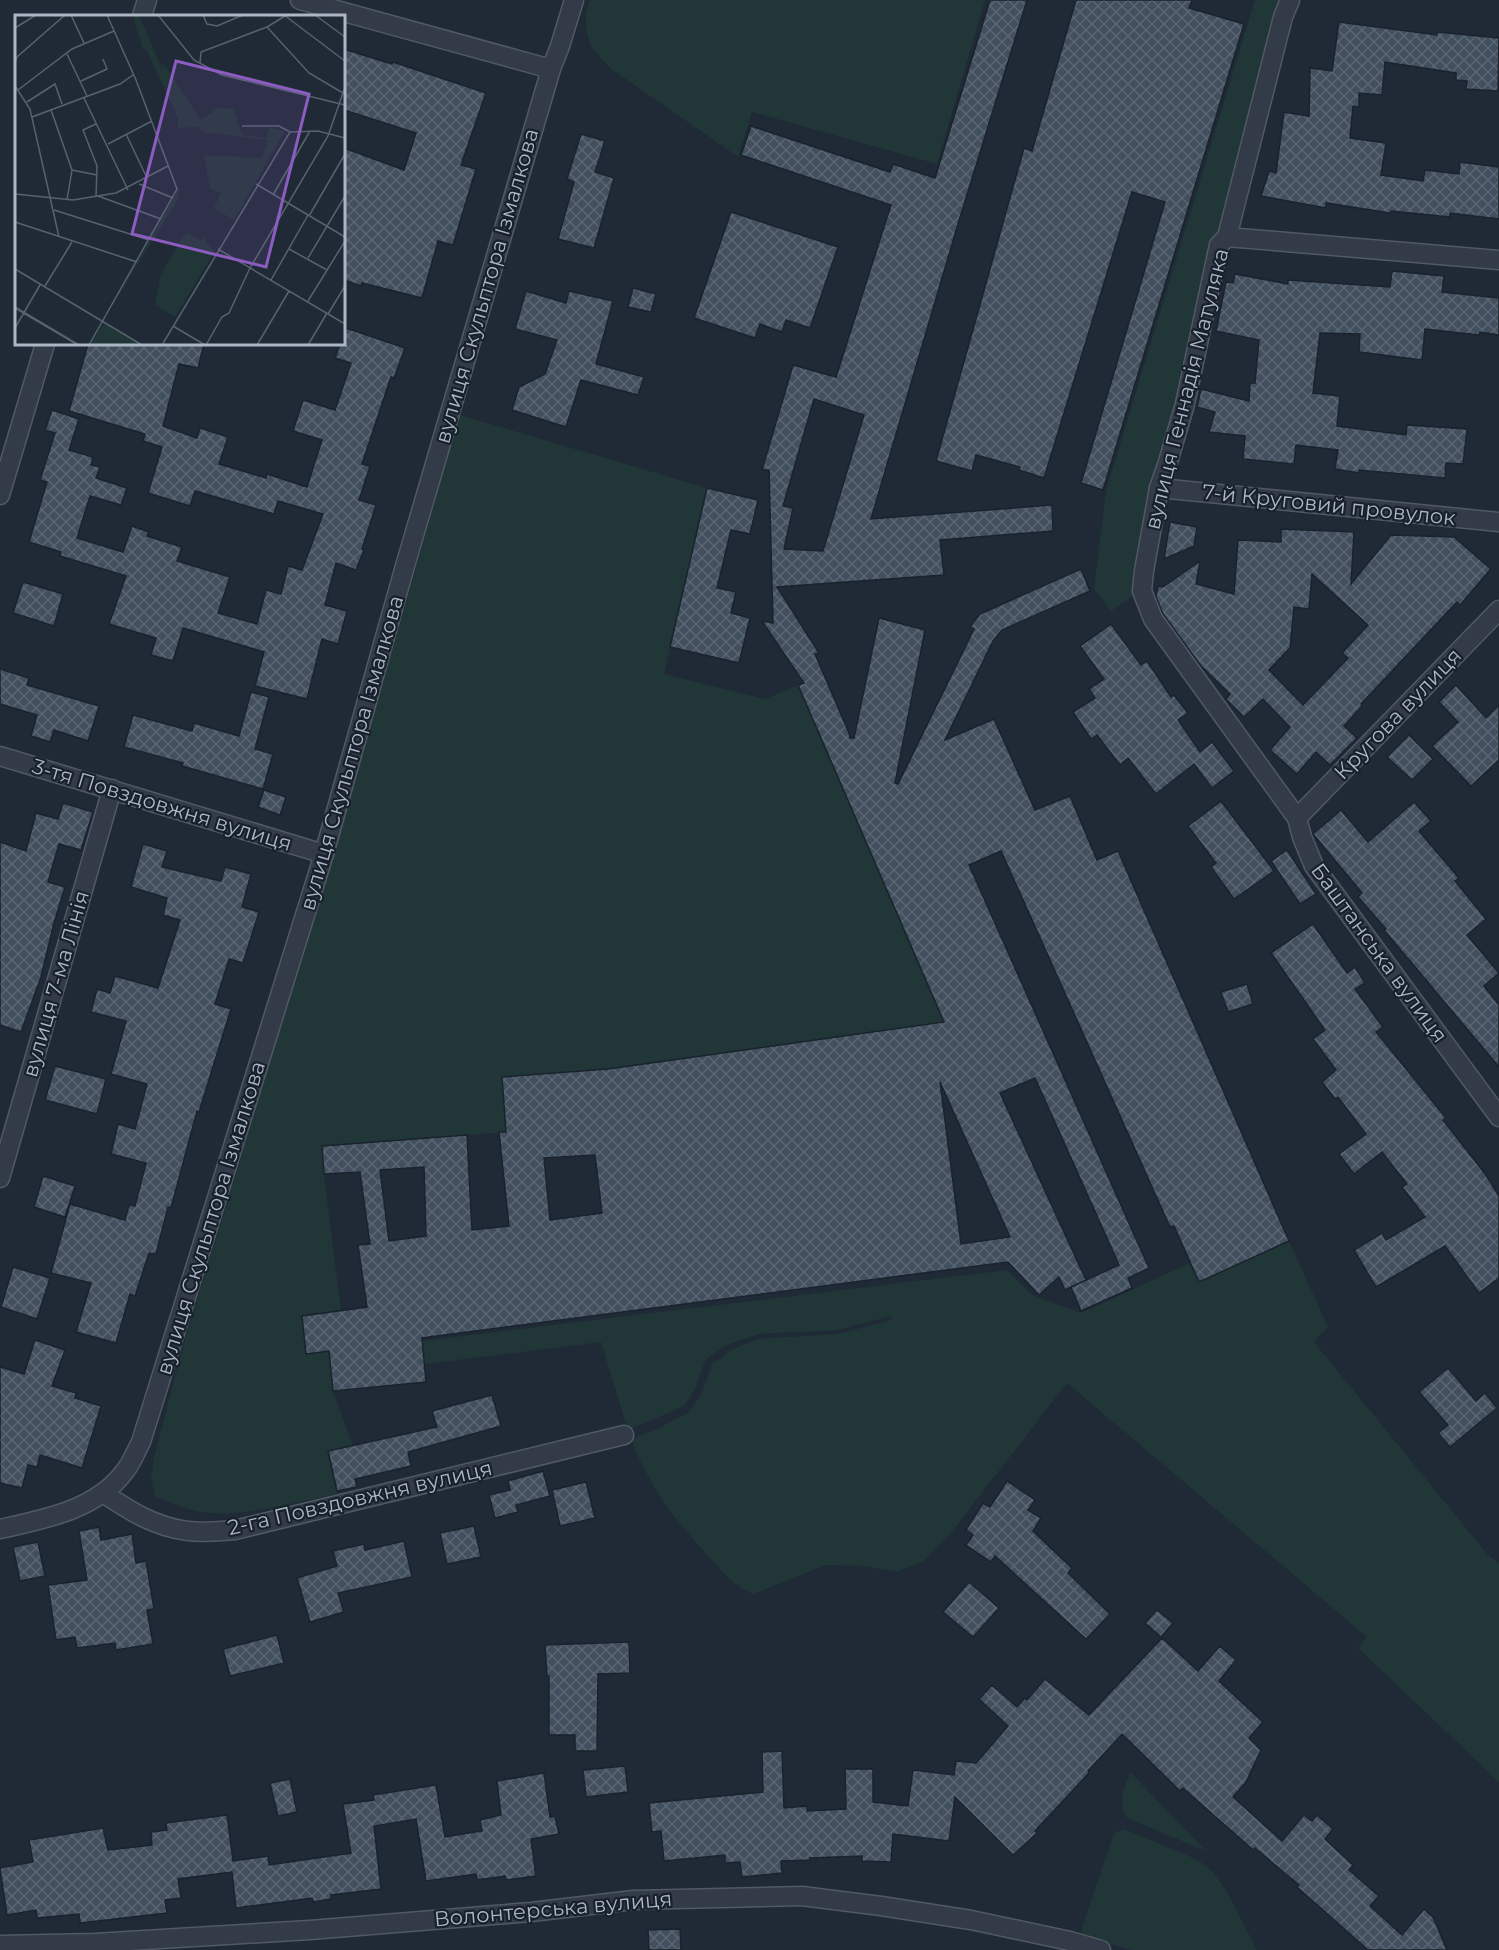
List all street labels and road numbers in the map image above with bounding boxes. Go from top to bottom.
street label: вулиця Скульптора Ізмалкова [430,125,544,446]
street label: вулиця Геннадія Матуляка [1139,246,1234,532]
street label: 7-й Круговий провулок [1201,479,1457,530]
street label: вулиця Скульптора Ізмалкова [295,592,409,913]
street label: Кругова вулиця [1329,643,1467,784]
street label: 3-тя Повздовжня вулиця [29,753,295,856]
street label: Баштанська вулиця [1306,858,1453,1047]
street label: вулиця 7-ма Лінія [17,888,94,1080]
street label: вулиця Скульптора Ізмалкова [151,1058,270,1378]
street label: 2-га Повздовжня вулиця [225,1455,494,1540]
street label: Волонтерська вулиця [433,1886,673,1931]

